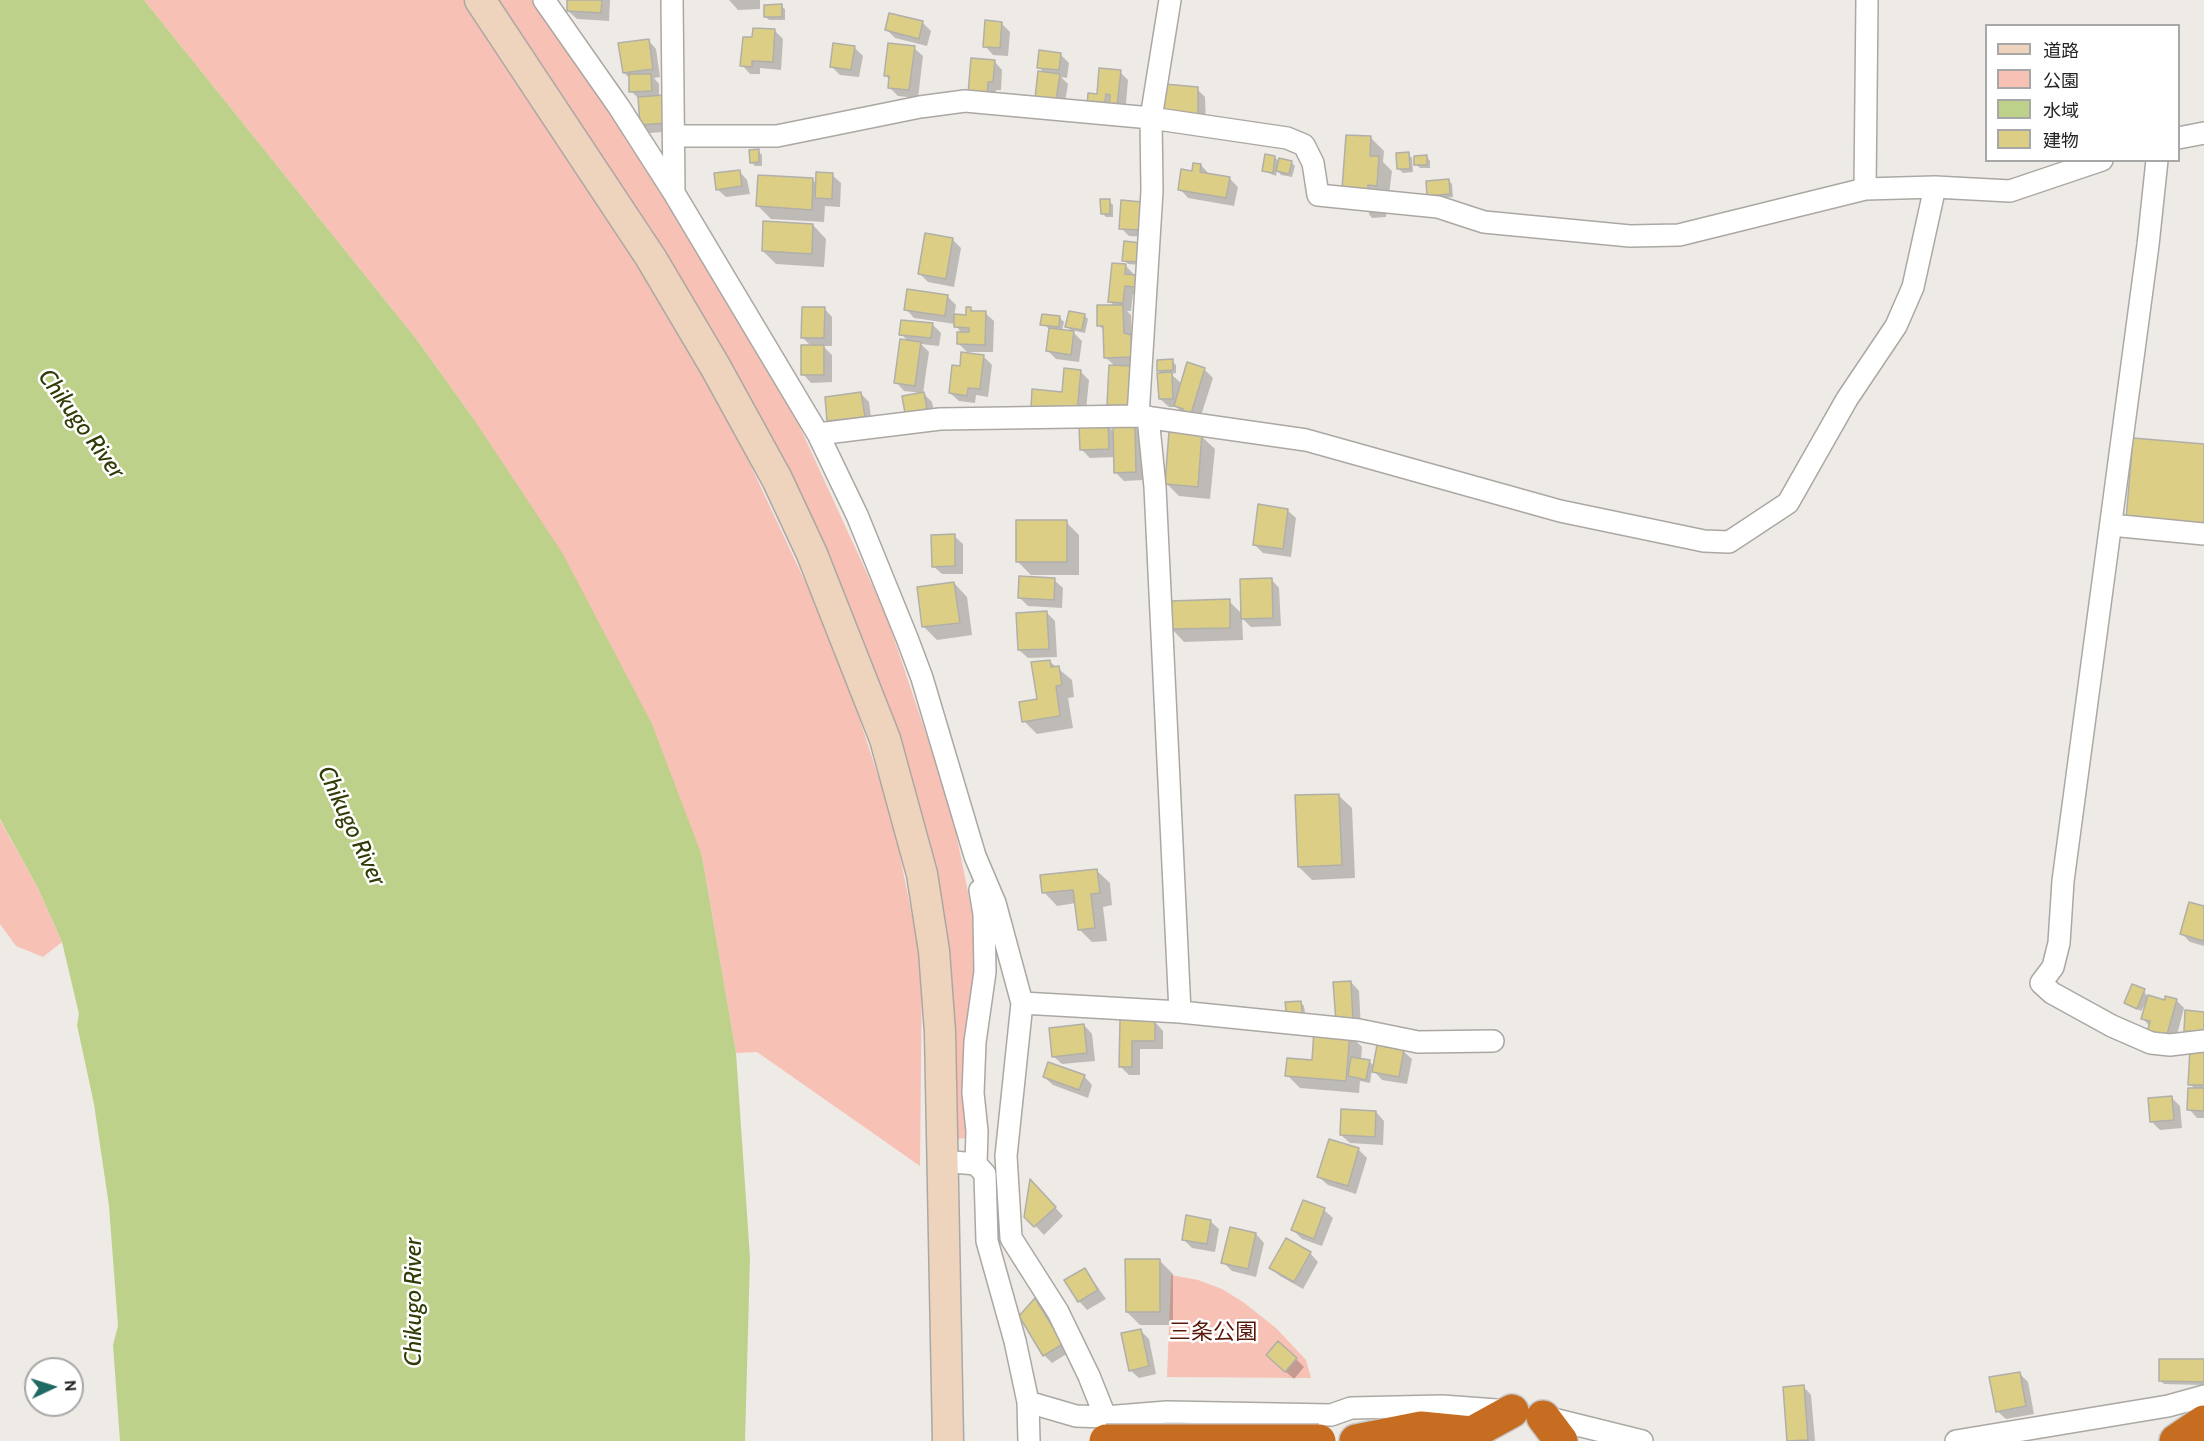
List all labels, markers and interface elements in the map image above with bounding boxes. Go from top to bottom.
legend [1985,24,2180,162]
text: 道路 [2043,40,2079,62]
text: 公園 [2043,70,2079,92]
text: 水域 [2043,100,2079,122]
text: 建物 [2043,130,2079,152]
water label: Chikugo River [32,364,130,484]
water label: Chikugo River [311,762,391,890]
water label: Chikugo River [400,1238,428,1366]
park label: 三条公園 [1169,1320,1257,1346]
north arrow [24,1357,84,1417]
text: N [61,1380,80,1392]

